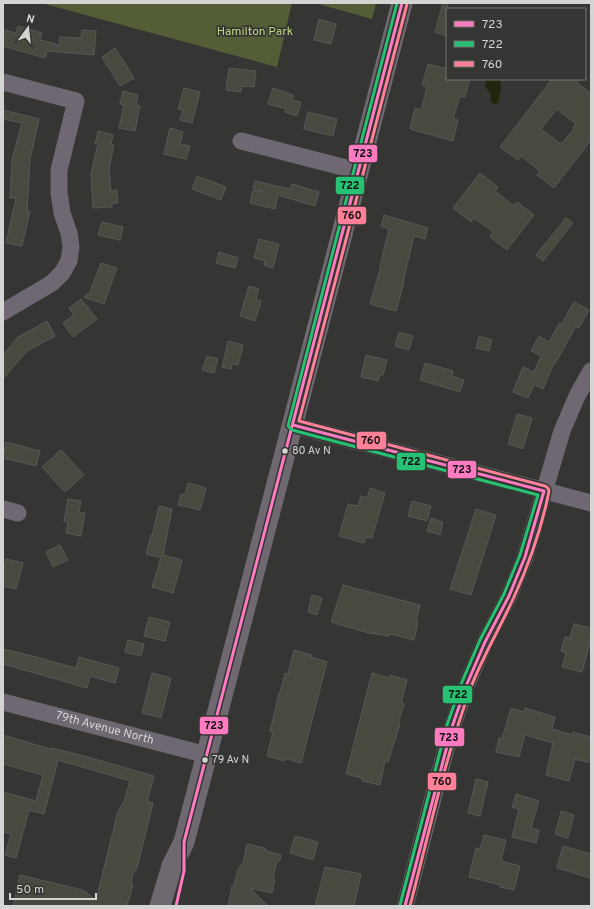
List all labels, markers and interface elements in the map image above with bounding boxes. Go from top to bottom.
north arrow [8,8,48,48]
legend [446,8,586,80]
text: N [25,12,36,27]
text: 723 [482,17,503,33]
park label: Hamilton Park [217,24,293,40]
text: 722 [482,37,503,53]
text: 760 [482,57,503,73]
line badge: 723 [348,144,378,163]
text: 723 [353,147,373,161]
line badge: 722 [335,176,365,195]
text: 722 [340,179,360,193]
line badge: 760 [337,206,367,225]
text: 760 [342,209,362,223]
line badge: 760 [356,431,387,450]
text: 760 [361,434,381,448]
place label: 80 Av N [292,444,331,458]
marker: 80 Av N [280,446,290,456]
line badge: 722 [396,452,426,471]
text: 722 [401,455,421,469]
line badge: 723 [447,460,477,479]
text: 723 [452,463,472,477]
line badge: 722 [442,685,473,704]
text: 722 [448,688,468,702]
street label: 79th Avenue North [54,708,155,749]
line badge: 723 [199,716,229,735]
text: 723 [204,719,224,733]
line badge: 723 [434,727,465,747]
text: 723 [439,731,459,745]
place label: 79 Av N [212,753,249,767]
marker: 79 Av N [200,755,210,765]
line badge: 760 [427,772,457,791]
text: 760 [432,775,452,789]
scale bar [10,875,96,901]
text: 50 m [16,882,44,898]

